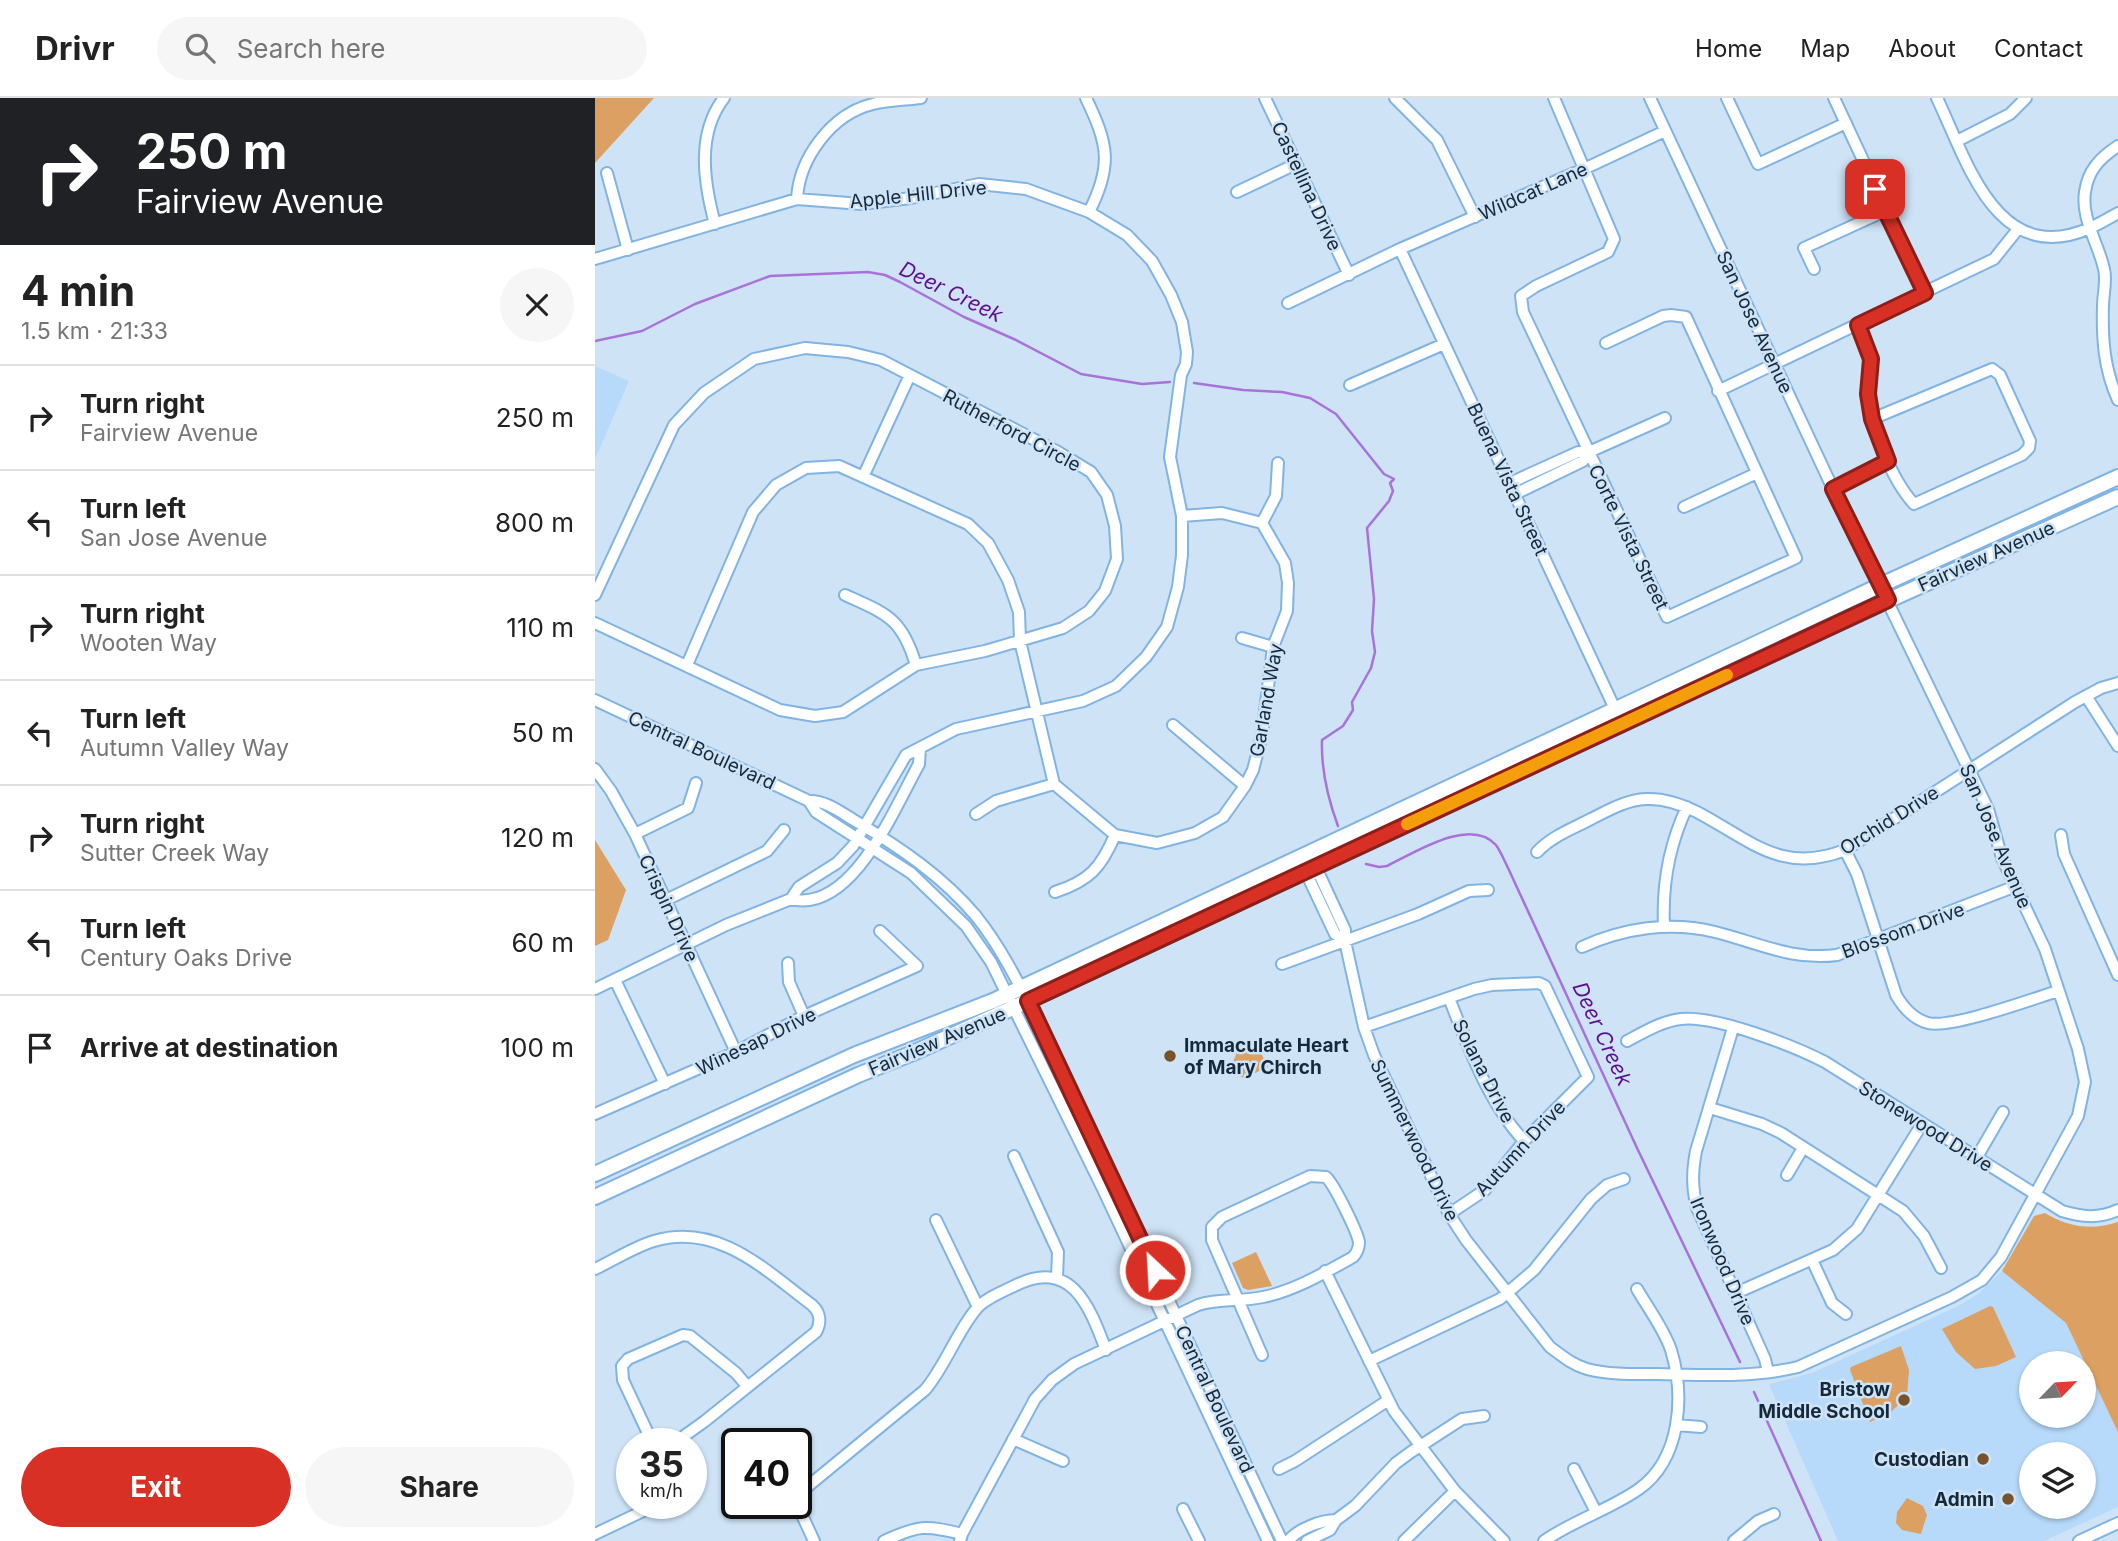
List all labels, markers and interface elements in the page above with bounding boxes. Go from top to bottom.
search box [157,17,647,80]
text: Drivr [35,28,115,68]
icon: search [181,29,219,67]
text: Search here [237,33,385,64]
text: Home [1695,34,1762,63]
text: Map [1800,34,1850,63]
text: About [1888,34,1956,63]
text: Contact [1994,34,2083,63]
street label: Castellina Drive [1267,118,1347,254]
text: 250 m [136,122,288,181]
icon: right [21,126,112,217]
street label: Wildcat Lane [1475,157,1591,226]
pin [1845,159,1905,219]
icon: arrive [1856,170,1894,208]
street label: Apple Hill Drive [848,176,988,213]
text: Fairview Avenue [136,182,384,221]
street label: San Jose Avenue [1711,247,1798,397]
water label: Deer Creek [896,256,1007,327]
text: 4 min [21,265,135,316]
button: close [500,268,574,342]
text: 1.5 km · 21:33 [21,317,168,345]
street label: Rutherford Circle [939,384,1085,477]
text: Turn right [80,388,205,419]
icon: right [21,399,59,437]
street label: Buena Vista Street [1462,399,1553,559]
text: 250 m [496,402,574,433]
text: Fairview Avenue [80,419,258,447]
street label: Corte Vista Street [1583,461,1674,614]
text: Turn left [80,493,186,524]
icon: left [21,504,59,542]
text: 800 m [495,507,574,538]
street label: Fairview Avenue [1914,516,2058,597]
text: San Jose Avenue [80,524,267,552]
text: Turn right [80,598,205,629]
icon: right [21,609,59,647]
text: 110 m [506,612,574,643]
text: Wooten Way [80,629,217,657]
street label: Garland Way [1245,641,1288,759]
text: Turn left [80,703,186,734]
street label: Central Boulevard [624,706,779,795]
icon: left [21,714,59,752]
text: 50 m [512,717,574,748]
text: Autumn Valley Way [80,734,289,762]
street label: San Jose Avenue [1955,760,2036,912]
street label: Orchid Drive [1836,781,1943,860]
text: Turn right [80,808,205,839]
icon: right [21,819,59,857]
text: 120 m [501,822,574,853]
text: Sutter Creek Way [80,839,269,867]
street label: Crispin Drive [634,851,703,966]
street label: Blossom Drive [1839,898,1968,963]
text: Turn left [80,913,186,944]
icon: left [21,924,59,962]
text: 60 m [511,927,574,958]
text: Century Oaks Drive [80,944,292,972]
water label: Deer Creek [1568,978,1638,1090]
street label: Fairview Avenue [865,1002,1009,1081]
street label: Winesap Drive [693,1003,820,1080]
street label: Solana Drive [1448,1016,1520,1127]
icon: arrive [21,1029,59,1067]
text: Arrive at destination [80,1032,339,1063]
text: 100 m [501,1032,574,1063]
place label: Immaculate Heart of Mary Chirch [1184,1034,1349,1079]
marker: Immaculate Heart of Mary Chirch [1162,1048,1178,1064]
street label: Summerwood Drive [1365,1056,1464,1225]
street label: Stonewood Drive [1854,1076,1997,1177]
street label: Autumn Drive [1470,1096,1570,1201]
street label: Ironwood Drive [1685,1194,1760,1329]
position arrow [1118,1233,1192,1307]
street label: Central Boulevard [1170,1322,1259,1477]
north arrow [2019,1351,2097,1428]
map controls [2019,1351,2096,1519]
place label: Bristow Middle School [1758,1378,1890,1423]
marker: Bristow Middle School [1896,1392,1912,1408]
speed limit sign: 40 [721,1428,812,1519]
button: layers [2019,1442,2096,1519]
text: 35 [639,1443,684,1485]
button: Exit [21,1447,291,1527]
button: Share [305,1447,574,1527]
place label: Custodian [1874,1448,1969,1471]
marker: Custodian [1975,1451,1991,1467]
text: km/h [640,1480,683,1501]
place label: Admin [1934,1488,1994,1511]
marker: Admin [2000,1491,2016,1507]

